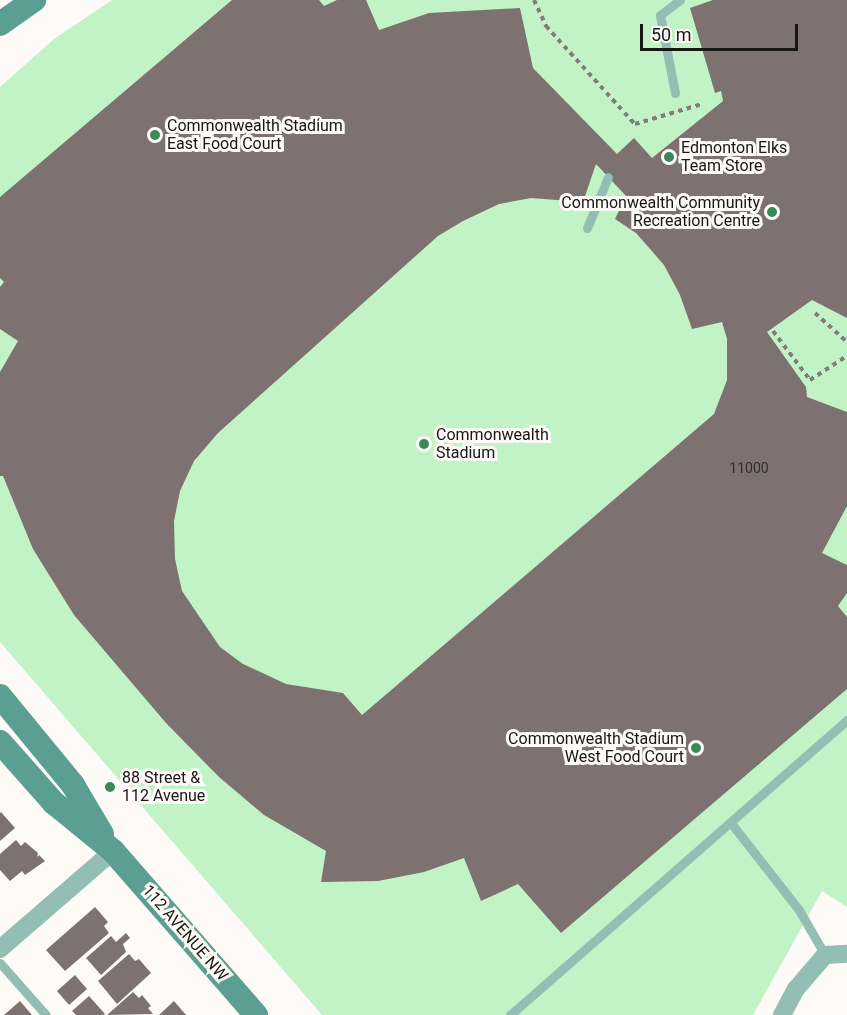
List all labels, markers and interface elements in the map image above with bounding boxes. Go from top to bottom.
scale bar [643,12,800,50]
text: 50 m [651,24,691,45]
place label: Commonwealth Stadium East Food Court [167,116,343,154]
marker: Commonwealth Stadium East Food Court [148,128,162,142]
place label: Edmonton Elks Team Store [681,138,787,176]
marker: Edmonton Elks Team Store [662,150,676,164]
place label: Commonwealth Community Recreation Centre [561,193,760,231]
marker: Commonwealth Community Recreation Centre [765,205,779,219]
place label: Commonwealth Stadium [436,425,549,463]
marker: Commonwealth Stadium [417,437,431,451]
house number: 11000 [729,460,769,476]
place label: Commonwealth Stadium West Food Court [508,729,684,767]
marker: Commonwealth Stadium West Food Court [689,741,703,755]
place label: 88 Street & 112 Avenue [122,768,205,806]
marker: 88 Street & 112 Avenue [103,780,117,794]
street label: 112 AVENUE NW [138,881,232,985]

